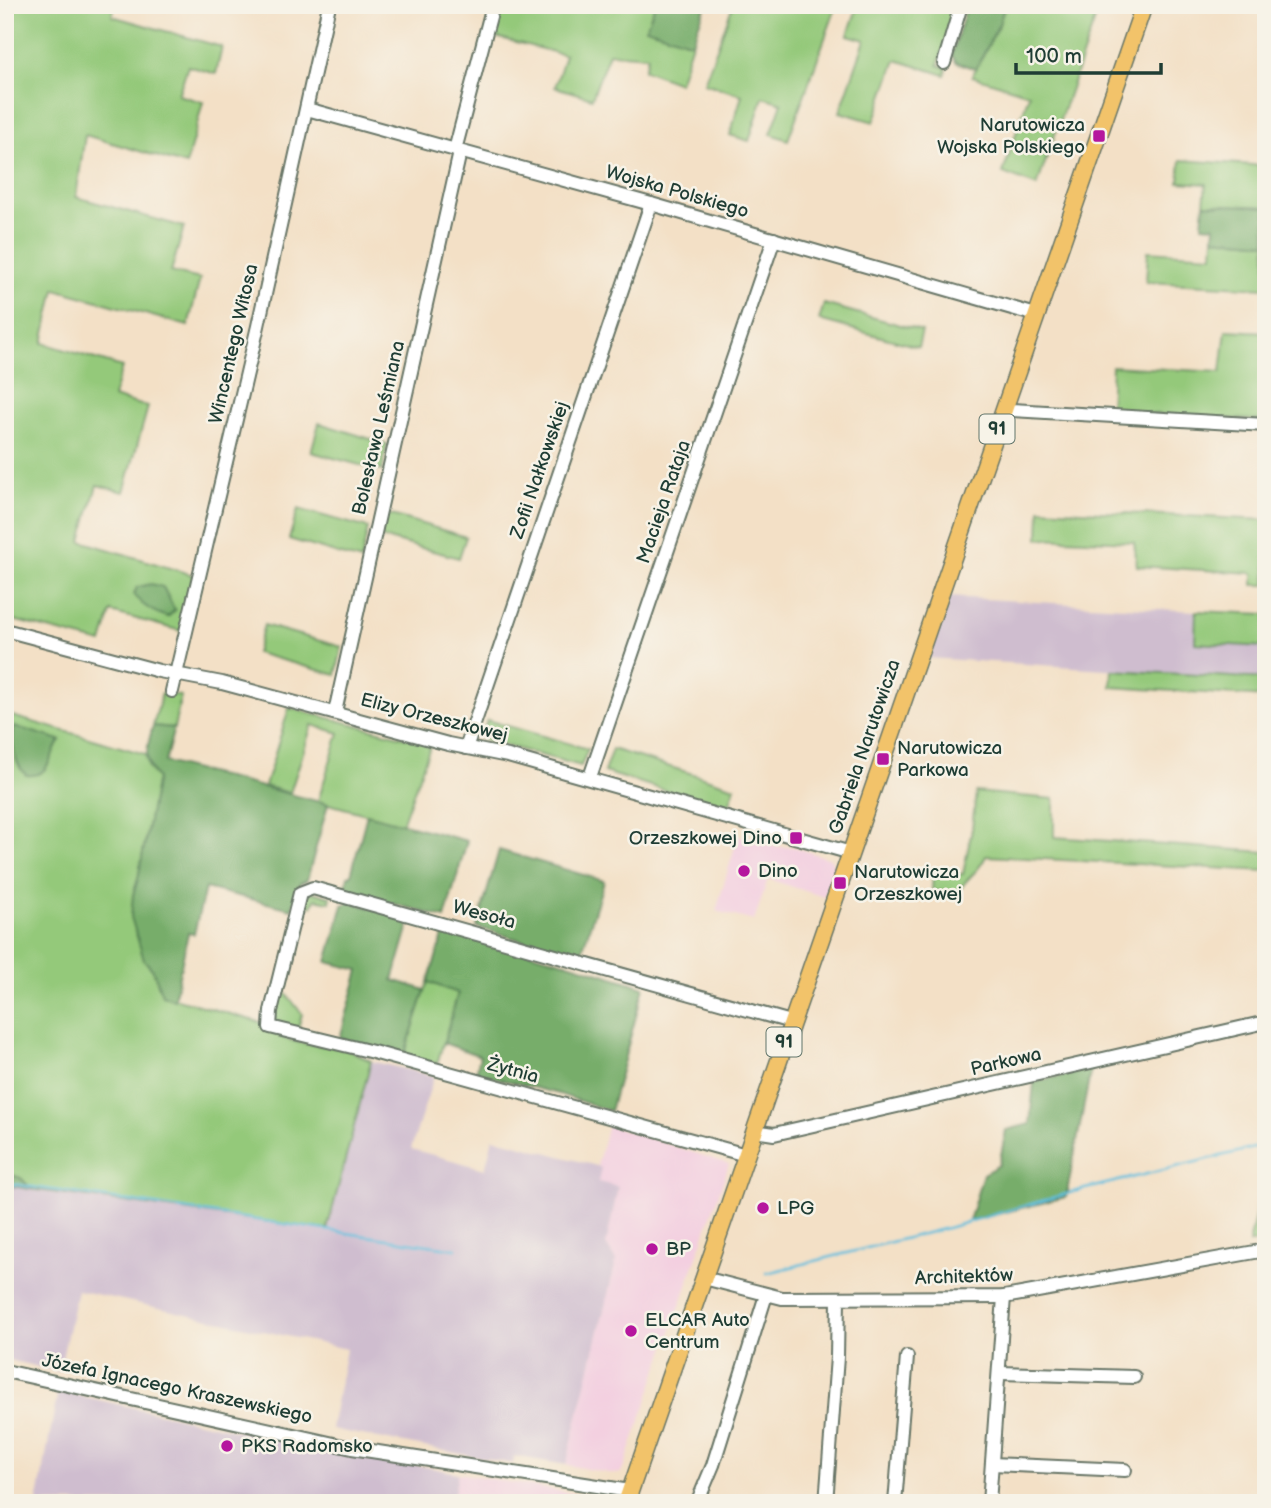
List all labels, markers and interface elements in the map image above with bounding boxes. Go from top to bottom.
scale bar [1016,32,1161,76]
text: 100 m [1026,44,1082,69]
place label: Narutowicza Wojska Polskiego [937,114,1085,159]
marker: Narutowicza Wojska Polskiego [1091,128,1107,144]
street label: Wojska Polskiego [603,161,751,223]
street label: Wincentego Witosa [204,262,264,426]
street label: Bolesława Leśmiana [348,339,410,517]
street label: Zofii Nałkowskiej [505,398,574,543]
road number: 91 [979,414,1014,444]
street label: Macieja Rataja [632,437,696,567]
street label: Gabriela Narutowicza [824,656,906,838]
street label: Elizy Orzeszkowej [358,689,510,747]
place label: Narutowicza Parkowa [897,737,1002,782]
marker: Narutowicza Parkowa [875,751,891,767]
place label: Orzeszkowej Dino [629,827,782,850]
marker: Orzeszkowej Dino [788,830,804,846]
place label: Dino [758,860,798,883]
place label: Narutowicza Orzeszkowej [854,861,962,906]
marker: Dino [736,863,752,879]
marker: Narutowicza Orzeszkowej [832,875,848,891]
street label: Wesoła [450,896,518,934]
road number: 91 [766,1028,802,1056]
street label: Parkowa [968,1043,1044,1081]
street label: Żytnia [484,1053,541,1089]
place label: LPG [777,1197,814,1220]
marker: LPG [755,1200,771,1216]
place label: BP [666,1238,691,1261]
marker: BP [644,1241,660,1257]
street label: Architektów [914,1264,1014,1290]
place label: ELCAR Auto Centrum [645,1309,750,1354]
marker: ELCAR Auto Centrum [623,1323,639,1339]
street label: Józefa Ignacego Kraszewskiego [40,1349,314,1429]
place label: PKS Radomsko [241,1435,373,1458]
marker: PKS Radomsko [219,1438,235,1454]

